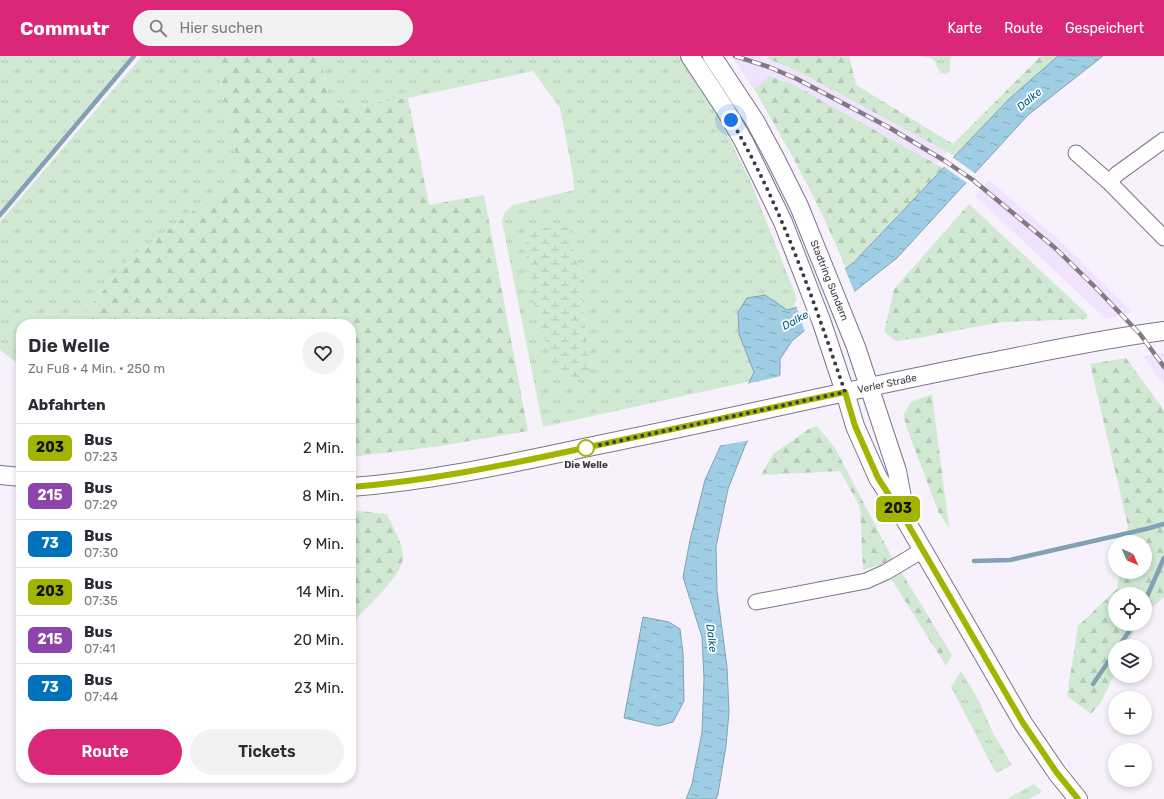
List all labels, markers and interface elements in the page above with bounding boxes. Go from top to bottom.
search box [133,10,413,46]
text: Commutr [20,17,109,40]
icon: search [147,17,169,39]
text: Hier suchen [179,19,263,37]
text: Karte [947,20,982,37]
text: Route [1004,20,1043,37]
text: Gespeichert [1065,20,1144,37]
water label: Dalke [1014,85,1044,113]
your location [721,110,741,130]
street label: Stadtring Sundern [807,238,851,322]
water label: Dalke [780,308,811,333]
button: heart [302,332,344,374]
text: Die Welle [28,334,110,357]
text: Zu Fuß · 4 Min. · 250 m [28,361,165,376]
street label: Verler Straße [856,372,918,396]
text: Abfahrten [28,396,106,414]
text: Bus [84,431,112,449]
text: 203 [36,439,64,456]
text: 2 Min. [303,439,344,457]
marker: Die Welle [577,439,595,457]
text: 07:23 [84,449,118,464]
place label: Die Welle [564,459,608,471]
text: Bus [84,479,112,497]
text: 215 [37,487,63,504]
text: 8 Min. [302,487,344,505]
line badge: 203 [875,496,921,522]
text: 07:29 [84,497,118,512]
text: 203 [884,500,912,517]
text: Bus [84,527,112,545]
text: 73 [41,535,59,552]
text: 9 Min. [303,535,344,553]
north arrow [1108,535,1152,579]
map controls [1108,535,1152,787]
text: 07:30 [84,545,118,560]
text: Bus [84,575,112,593]
text: 203 [36,583,64,600]
text: 14 Min. [296,583,344,601]
button: locate [1108,587,1152,631]
text: 07:35 [84,593,118,608]
text: Bus [84,623,112,641]
water label: Dalke [703,623,720,653]
text: 215 [37,631,63,648]
text: 20 Min. [294,631,344,649]
button: layers [1108,639,1152,683]
text: 07:41 [84,641,116,656]
text: Bus [84,671,112,689]
text: 73 [41,679,59,696]
text: 23 Min. [294,679,344,697]
text: 07:44 [84,689,118,704]
button: + [1108,691,1152,735]
button: Route [28,729,182,775]
button: Tickets [190,729,344,775]
button: − [1108,743,1152,787]

